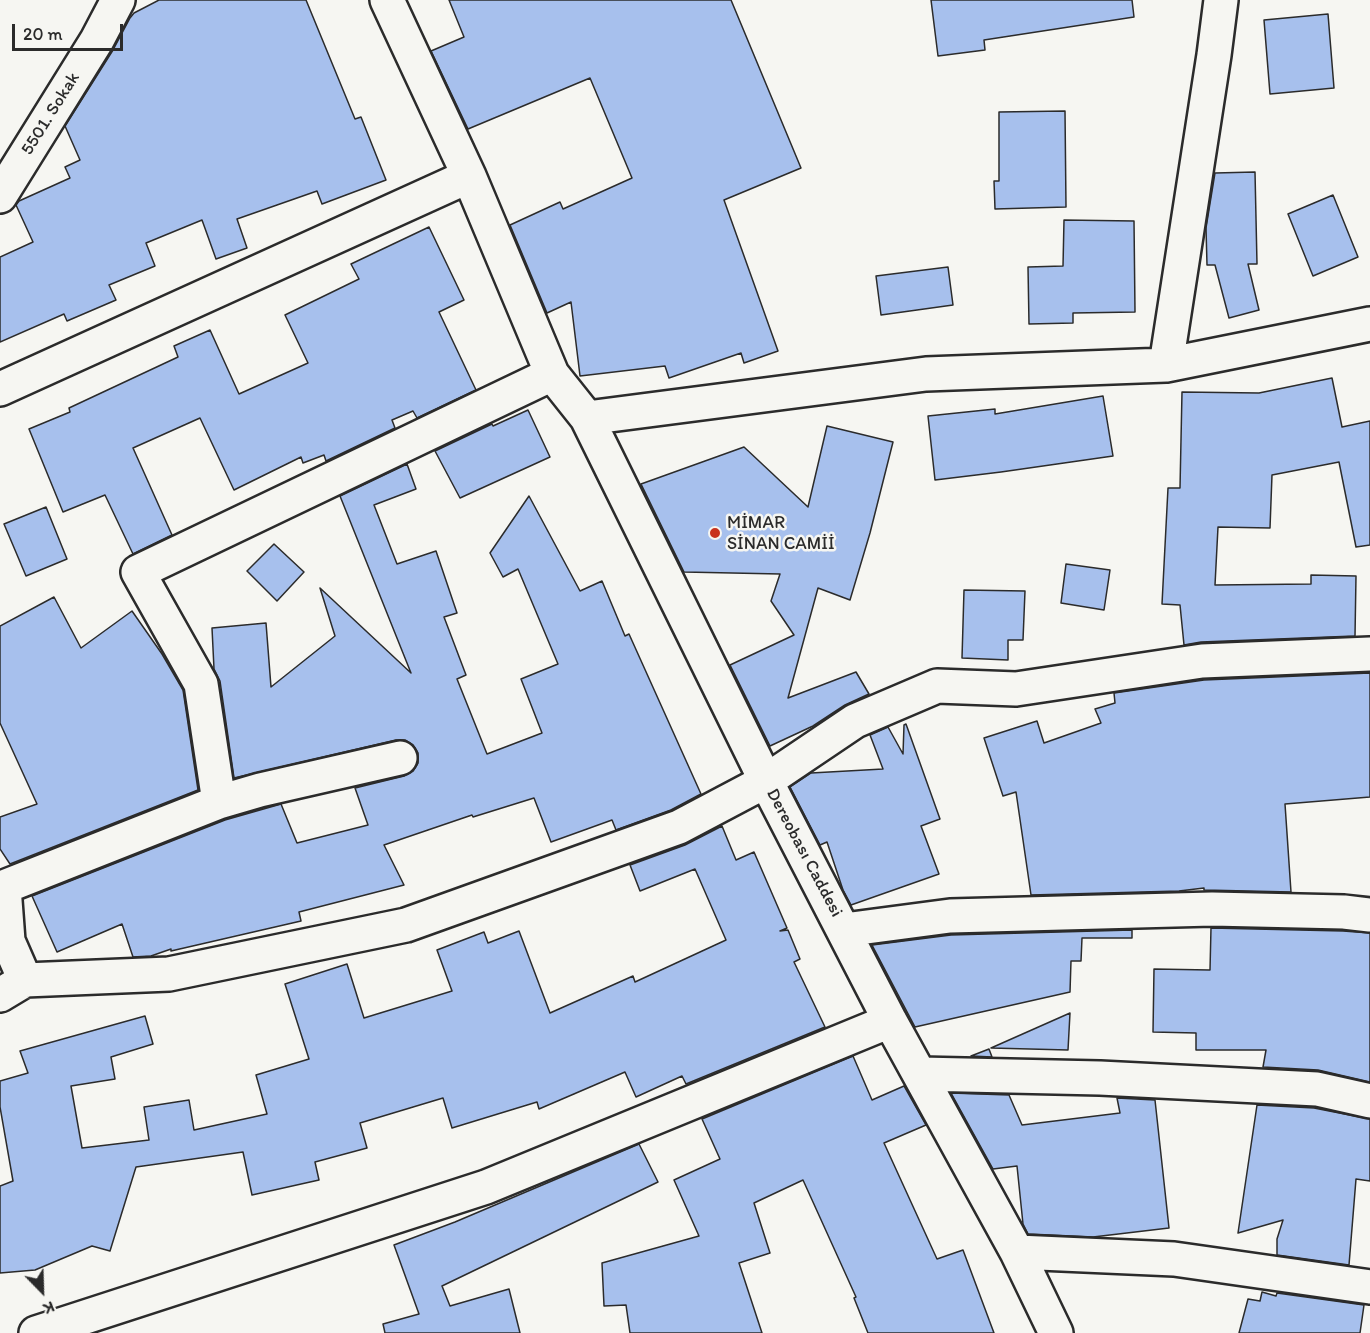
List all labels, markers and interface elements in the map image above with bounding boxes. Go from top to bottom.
scale bar [15,12,126,50]
text: 20 m [23,23,63,45]
street label: 5501. Sokak [17,69,85,159]
place label: MİMAR SİNAN CAMİİ [727,512,835,554]
marker: MİMAR SİNAN CAMİİ [708,526,722,540]
street label: Dereobası Caddesi [761,785,847,921]
north arrow [12,1261,72,1321]
text: K [41,1297,58,1319]

